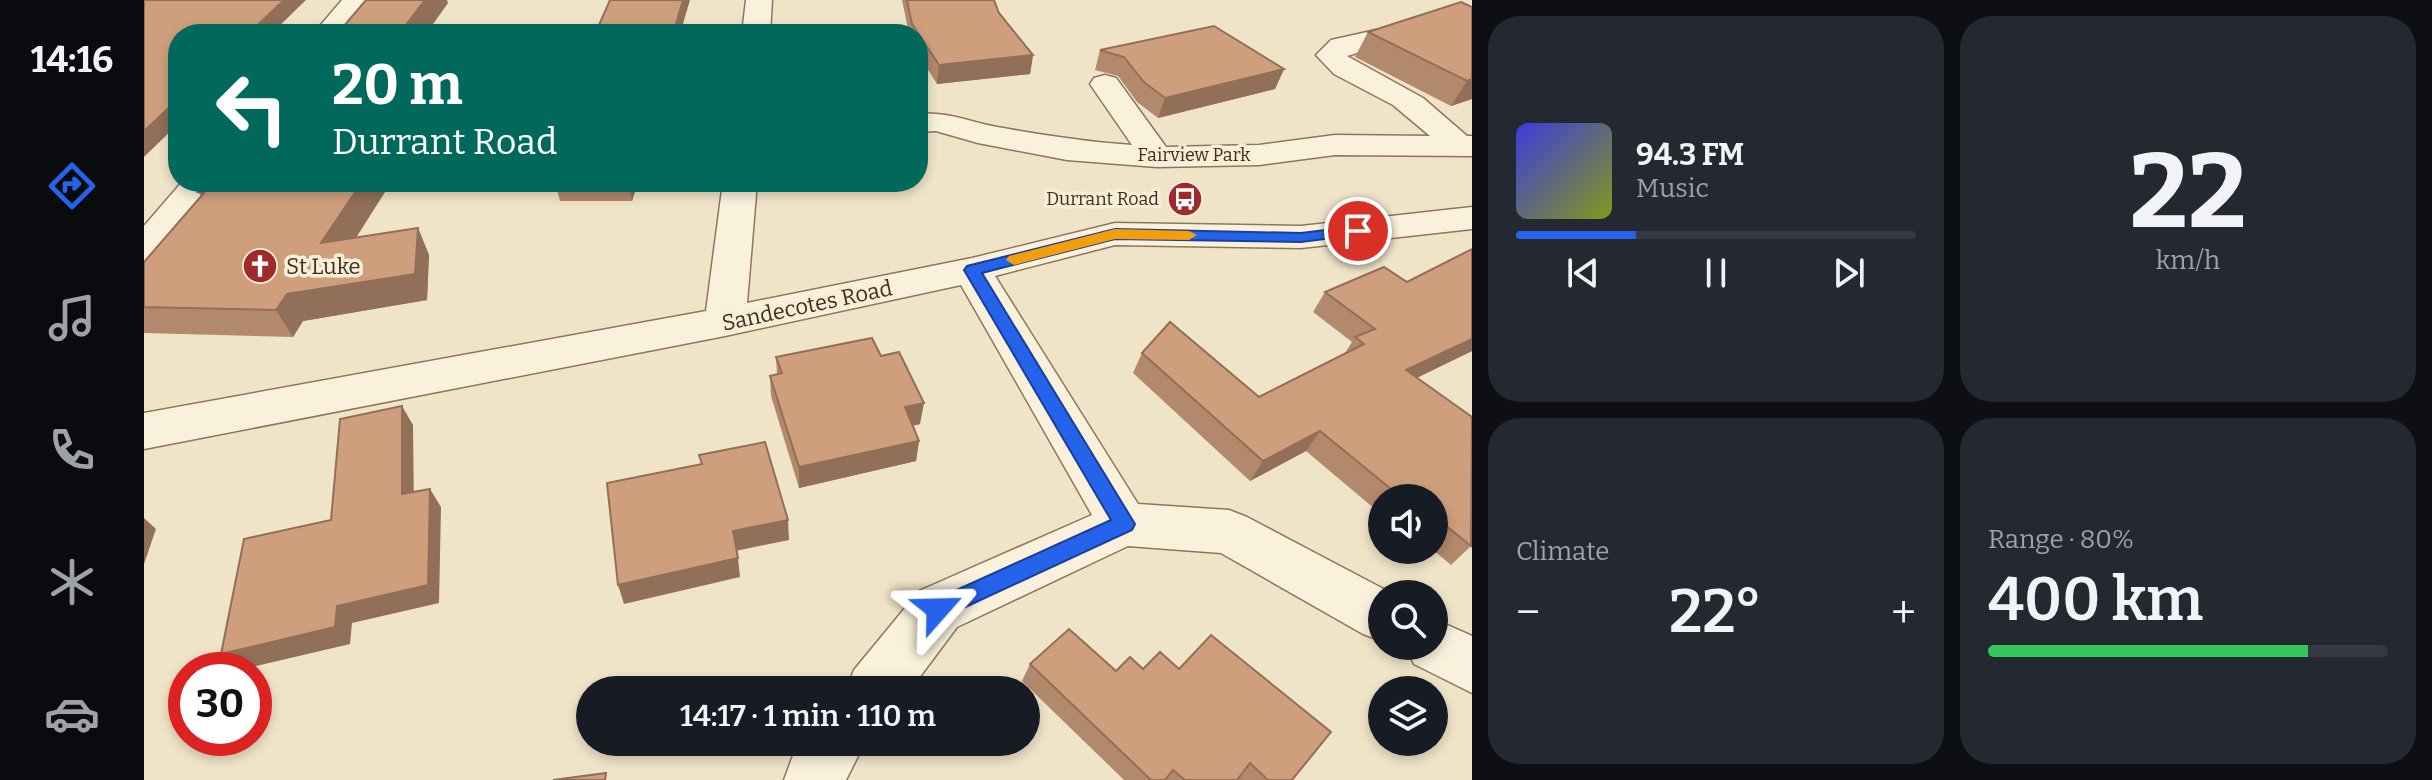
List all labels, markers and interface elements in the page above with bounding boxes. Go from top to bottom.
text: 14:16 [31,38,113,82]
text: 20 m [332,52,463,119]
icon: left [200,56,304,160]
text: Durrant Road [332,120,557,164]
text: 22 [2129,130,2247,255]
text: 94.3 FM [1636,137,1744,173]
street label: Fairview Park [1137,144,1251,166]
icon: directions [44,158,100,214]
text: Music [1636,173,1709,204]
bus stop icon: Durrant Road [1166,180,1204,218]
place label: Durrant Road [1046,188,1159,210]
pin [1324,197,1392,265]
icon: arrive [1336,209,1380,253]
text: km/h [2156,245,2220,276]
church icon: St Luke [241,247,279,285]
icon: previous [1561,251,1605,295]
icon: pause [1694,251,1738,295]
icon: next [1827,251,1871,295]
place label: St Luke [286,253,360,280]
street label: Sandecotes Road [719,274,895,337]
icon: music [44,290,100,346]
icon: phone [44,422,100,478]
map controls [1368,484,1448,756]
button: sound [1368,484,1448,564]
text: Range · 80% [1988,524,2134,555]
text: Climate [1516,536,1610,567]
icon: climate [44,554,100,610]
text: 400 km [1988,564,2203,636]
position arrow [896,567,980,651]
text: 22° [1669,576,1762,648]
button: search [1368,580,1448,660]
text: − [1516,586,1540,639]
text: + [1891,586,1916,639]
speed limit sign: 30 [168,652,272,756]
button: layers [1368,676,1448,756]
icon: car [44,686,100,742]
text: 14:17 · 1 min · 110 m [680,698,936,734]

